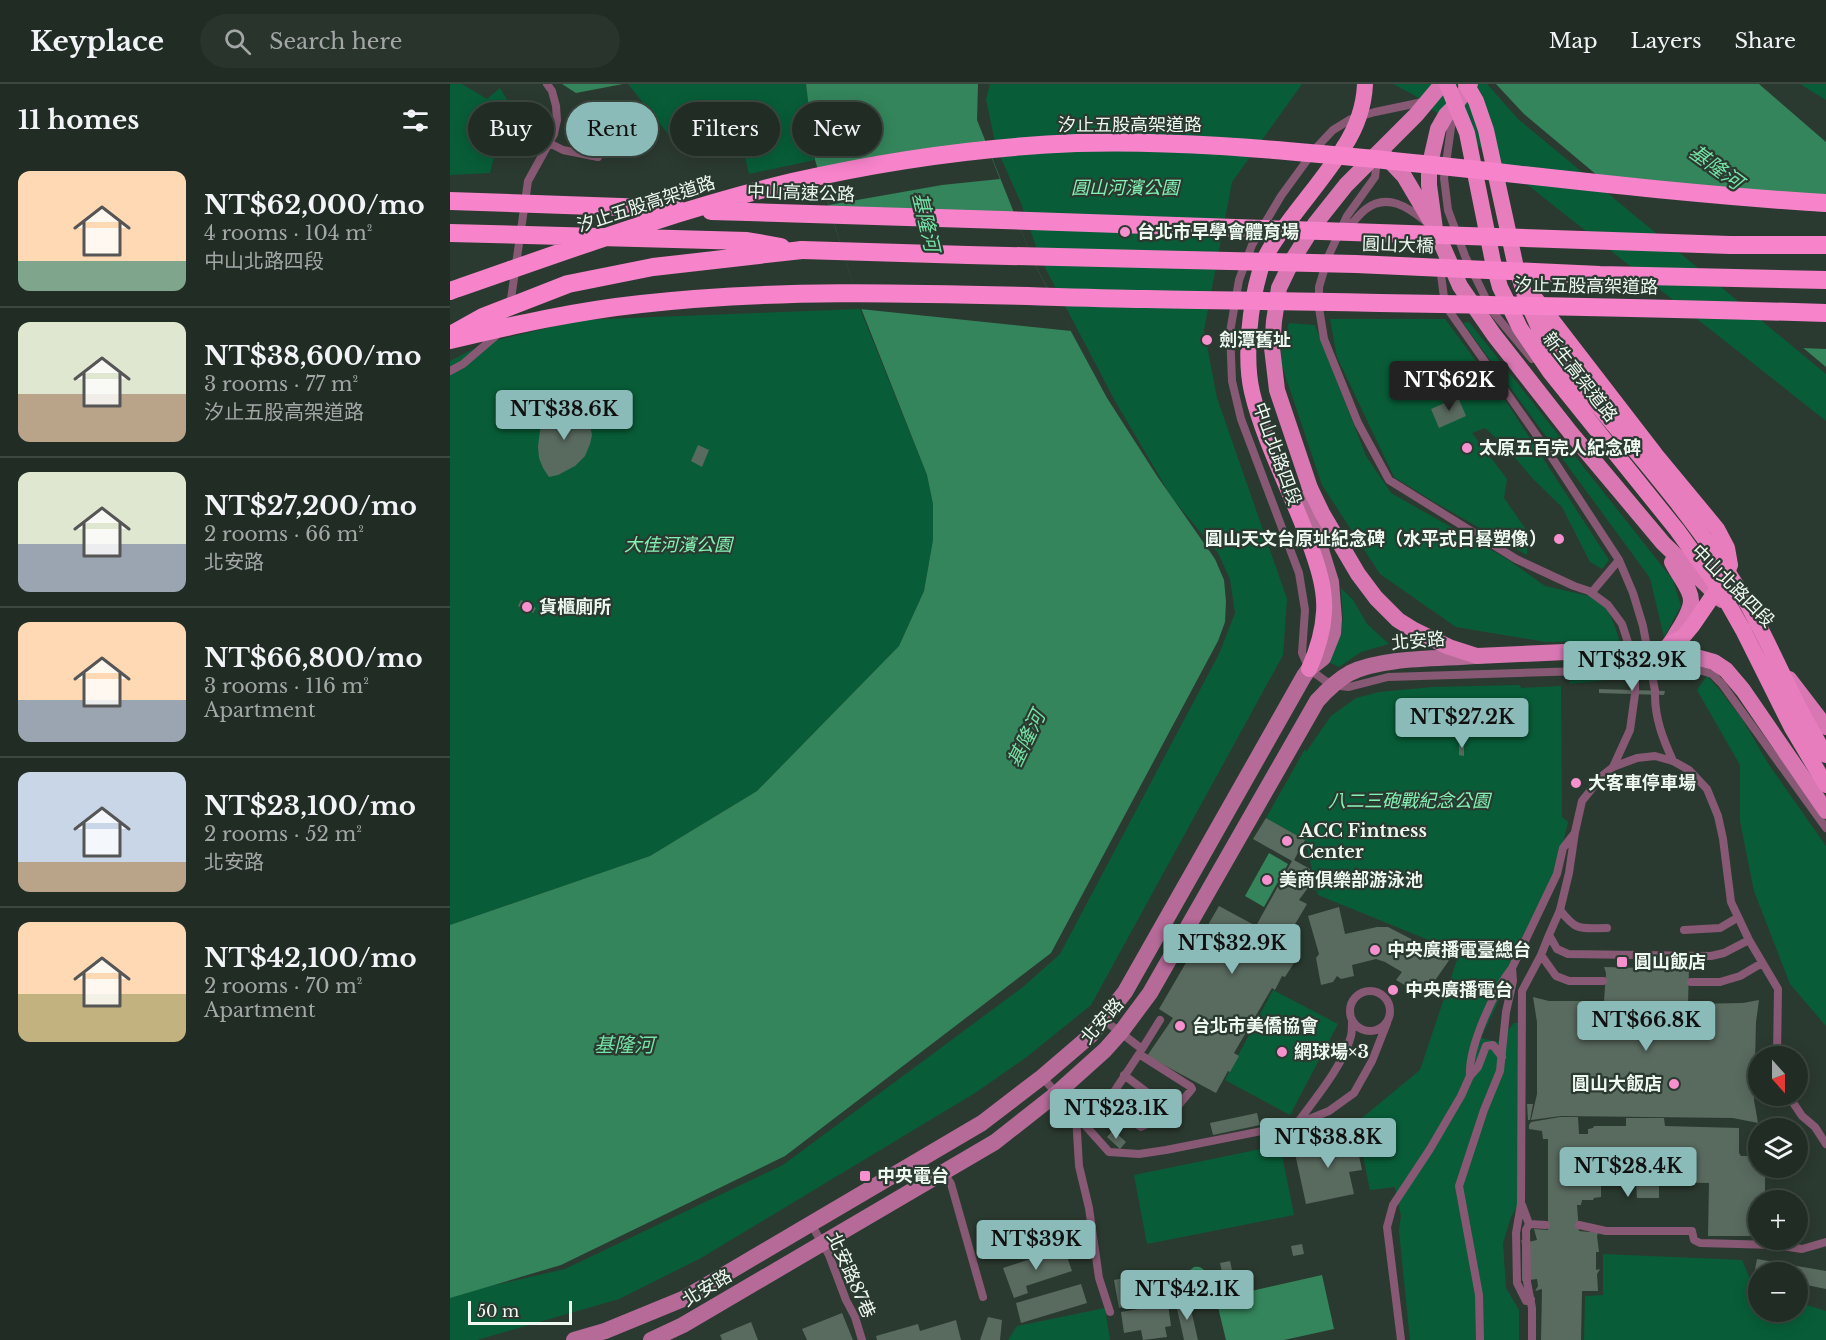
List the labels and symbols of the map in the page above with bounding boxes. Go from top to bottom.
street label: 汐止五股高架道路 [1058,114,1202,136]
water label: 基隆河 [1685,140,1751,197]
street label: 汐止五股高架道路 [574,171,718,237]
park label: 圓山河濱公園 [1071,177,1182,199]
street label: 中山高速公路 [747,180,855,206]
water label: 基隆河 [908,190,945,258]
place label: 台北市早學會體育場 [1137,221,1299,243]
marker: 台北市早學會體育場 [1118,225,1132,239]
street label: 圓山大橋 [1362,233,1434,257]
street label: 汐止五股高架道路 [1514,274,1658,298]
street label: 新生高架道路 [1538,328,1622,426]
place label: 劍潭舊址 [1219,329,1291,351]
marker: 劍潭舊址 [1200,333,1214,347]
pin: NT$62K [1400,361,1498,412]
pin: NT$38.6K [502,390,626,441]
street label: 中山北路四段 [1248,399,1306,509]
place label: 太原五百完人紀念碑 [1479,437,1641,459]
marker: 太原五百完人紀念碑 [1460,441,1474,455]
place label: 圓山天文台原址紀念碑（水平式日晷塑像） [1205,528,1547,550]
marker: 圓山天文台原址紀念碑（水平式日晷塑像） [1552,532,1566,546]
park label: 大佳河濱公園 [624,534,735,556]
street label: 中山北路四段 [1687,540,1779,632]
place label: 貨櫃廁所 [539,596,611,618]
marker: 貨櫃廁所 [520,600,534,614]
street label: 北安路 [1390,628,1446,654]
pin: NT$32.9K [1570,641,1694,692]
pin: NT$27.2K [1400,698,1524,749]
water label: 基隆河 [1002,703,1052,771]
place label: 大客車停車場 [1588,772,1696,794]
marker: 大客車停車場 [1569,776,1583,790]
park label: 八二三砲戰紀念公園 [1328,790,1493,812]
place label: ACC Fintness Center [1298,820,1427,863]
marker: ACC Fintness Center [1280,834,1294,848]
place label: 美商俱樂部游泳池 [1279,869,1423,891]
marker: 美商俱樂部游泳池 [1260,873,1274,887]
pin: NT$32.9K [1170,924,1294,975]
place label: 中央廣播電臺總台 [1387,939,1531,961]
marker: 中央廣播電臺總台 [1368,943,1382,957]
place label: 圓山飯店 [1634,951,1706,973]
marker: 圓山飯店 [1615,955,1629,969]
place label: 中央廣播電台 [1405,979,1513,1001]
marker: 中央廣播電台 [1386,983,1400,997]
street label: 北安路 [1076,993,1128,1049]
pin: NT$66.8K [1584,1001,1708,1052]
place label: 台北市美僑協會 [1192,1015,1319,1037]
marker: 台北市美僑協會 [1173,1019,1187,1033]
water label: 基隆河 [594,1033,658,1057]
place label: 網球場×3 [1294,1041,1369,1063]
marker: 網球場×3 [1275,1045,1289,1059]
north arrow [1748,1046,1808,1106]
place label: 圓山大飯店 [1572,1073,1662,1095]
marker: 圓山大飯店 [1667,1077,1681,1091]
pin: NT$23.1K [1054,1089,1178,1140]
pin: NT$38.8K [1266,1118,1390,1169]
pin: NT$28.4K [1566,1147,1690,1198]
place label: 中央電台 [877,1165,949,1187]
marker: 中央電台 [858,1169,872,1183]
pin: NT$39K [987,1220,1085,1271]
street label: 北安路87巷 [822,1229,880,1321]
street label: 北安路 [678,1265,736,1311]
pin: NT$42.1K [1125,1270,1249,1321]
scale bar [468,1298,572,1326]

